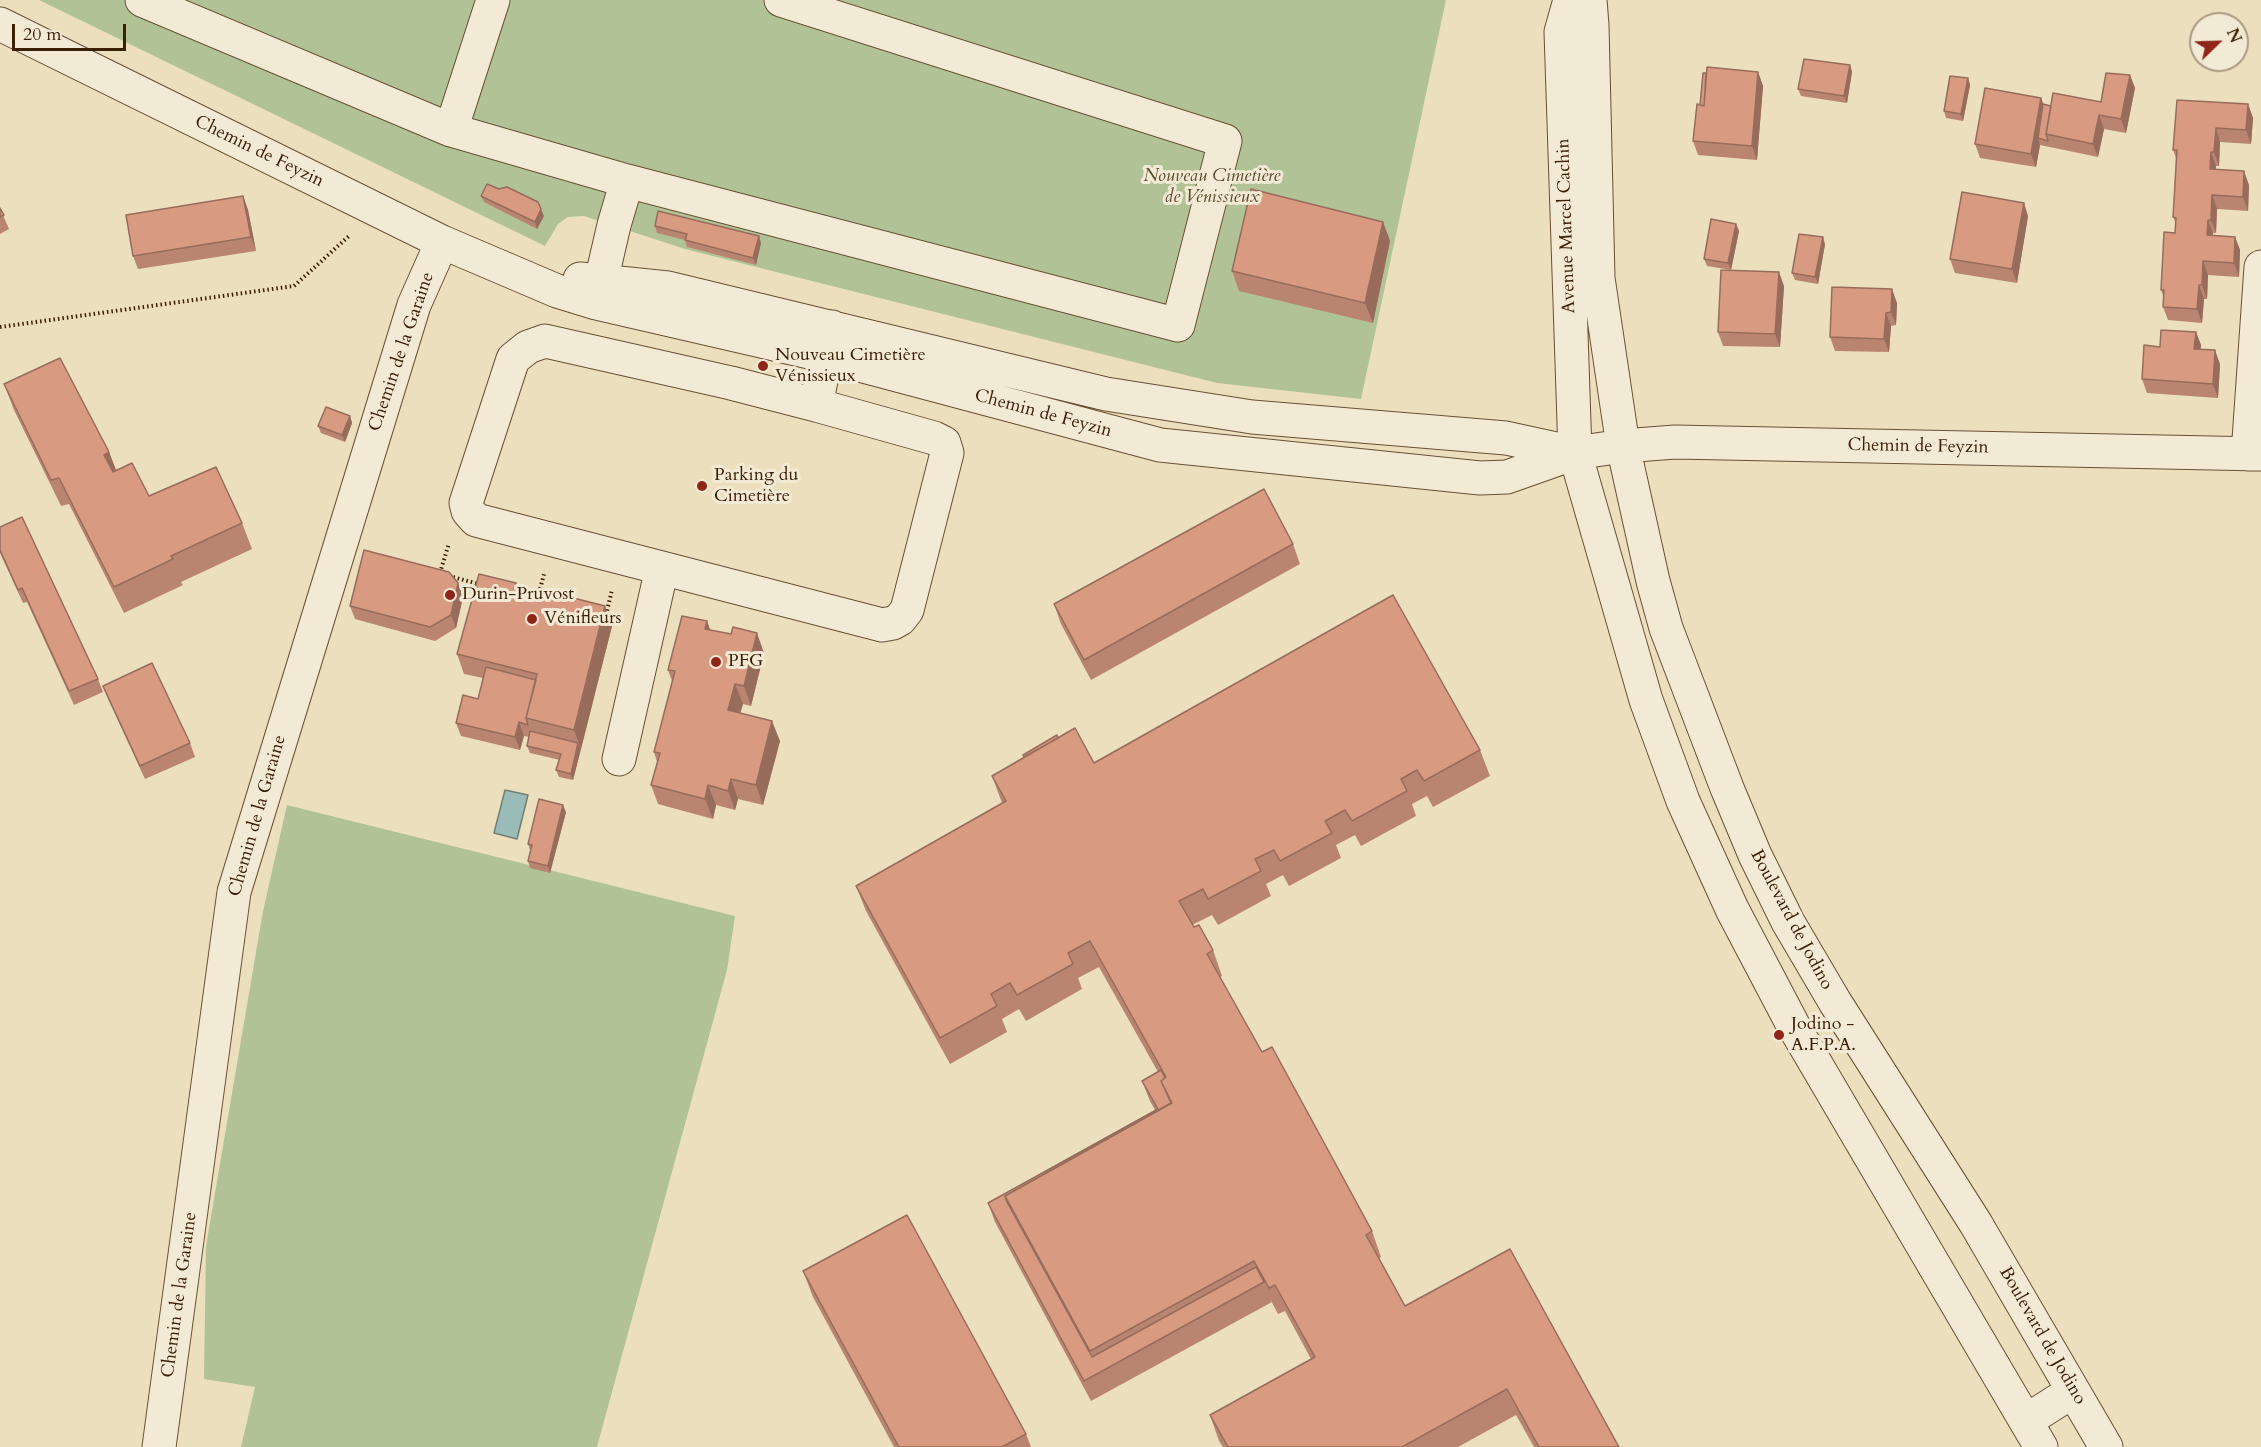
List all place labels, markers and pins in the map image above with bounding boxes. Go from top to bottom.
place label: Nouveau Cimetière Vénissieux [775,345,926,388]
marker: Nouveau Cimetière Vénissieux [756,359,770,373]
place label: Parking du Cimetière [714,465,798,508]
marker: Parking du Cimetière [695,479,709,493]
place label: Durin-Pruvost [462,584,574,606]
marker: Durin-Pruvost [443,588,457,602]
place label: Vénifleurs [544,608,622,630]
marker: Vénifleurs [525,612,539,626]
place label: PFG [728,651,763,673]
marker: PFG [709,655,723,669]
place label: Jodino - A.F.P.A. [1791,1014,1856,1056]
marker: Jodino - A.F.P.A. [1772,1028,1786,1042]

